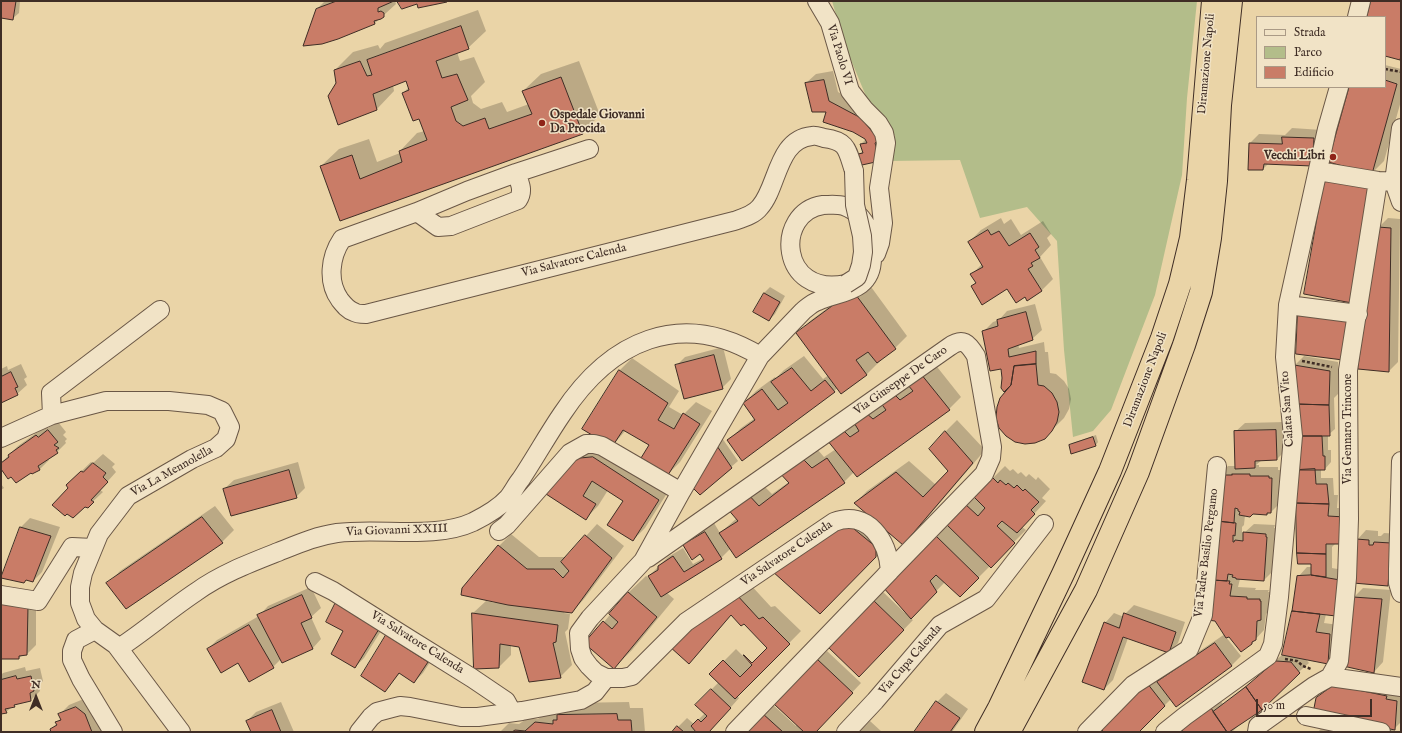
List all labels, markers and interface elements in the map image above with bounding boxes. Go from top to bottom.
street label: Diramazione Napoli [1195,13,1219,115]
legend [1256,16,1386,88]
street label: Via Paolo VI [823,23,855,87]
text: Strada [1294,25,1325,40]
text: Parco [1294,45,1322,60]
text: Edificio [1294,65,1334,80]
place label: Ospedale Giovanni Da Procida [550,109,645,137]
marker: Ospedale Giovanni Da Procida [537,118,547,128]
place label: Vecchi Libri [1264,150,1325,164]
marker: Vecchi Libri [1328,152,1338,162]
street label: Via Salvatore Calenda [520,241,628,281]
street label: Diramazione Napoli [1121,330,1171,430]
street label: Via Giuseppe De Caro [851,343,951,419]
street label: Calata San Vito [1278,371,1298,447]
street label: Via Gennaro Trincone [1342,374,1356,484]
street label: Via La Mennolella [128,444,216,500]
street label: Via Padre Basilio Pergamo [1192,488,1222,618]
street label: Via Salvatore Calenda [738,518,836,590]
street label: Via Giovanni XXIII [346,522,448,540]
street label: Via Salvatore Calenda [368,608,466,678]
street label: Via Cupa Calenda [877,622,945,698]
north arrow [16,677,56,717]
text: N [31,678,41,692]
scale bar [1258,691,1374,717]
text: 50 m [1263,698,1285,713]

